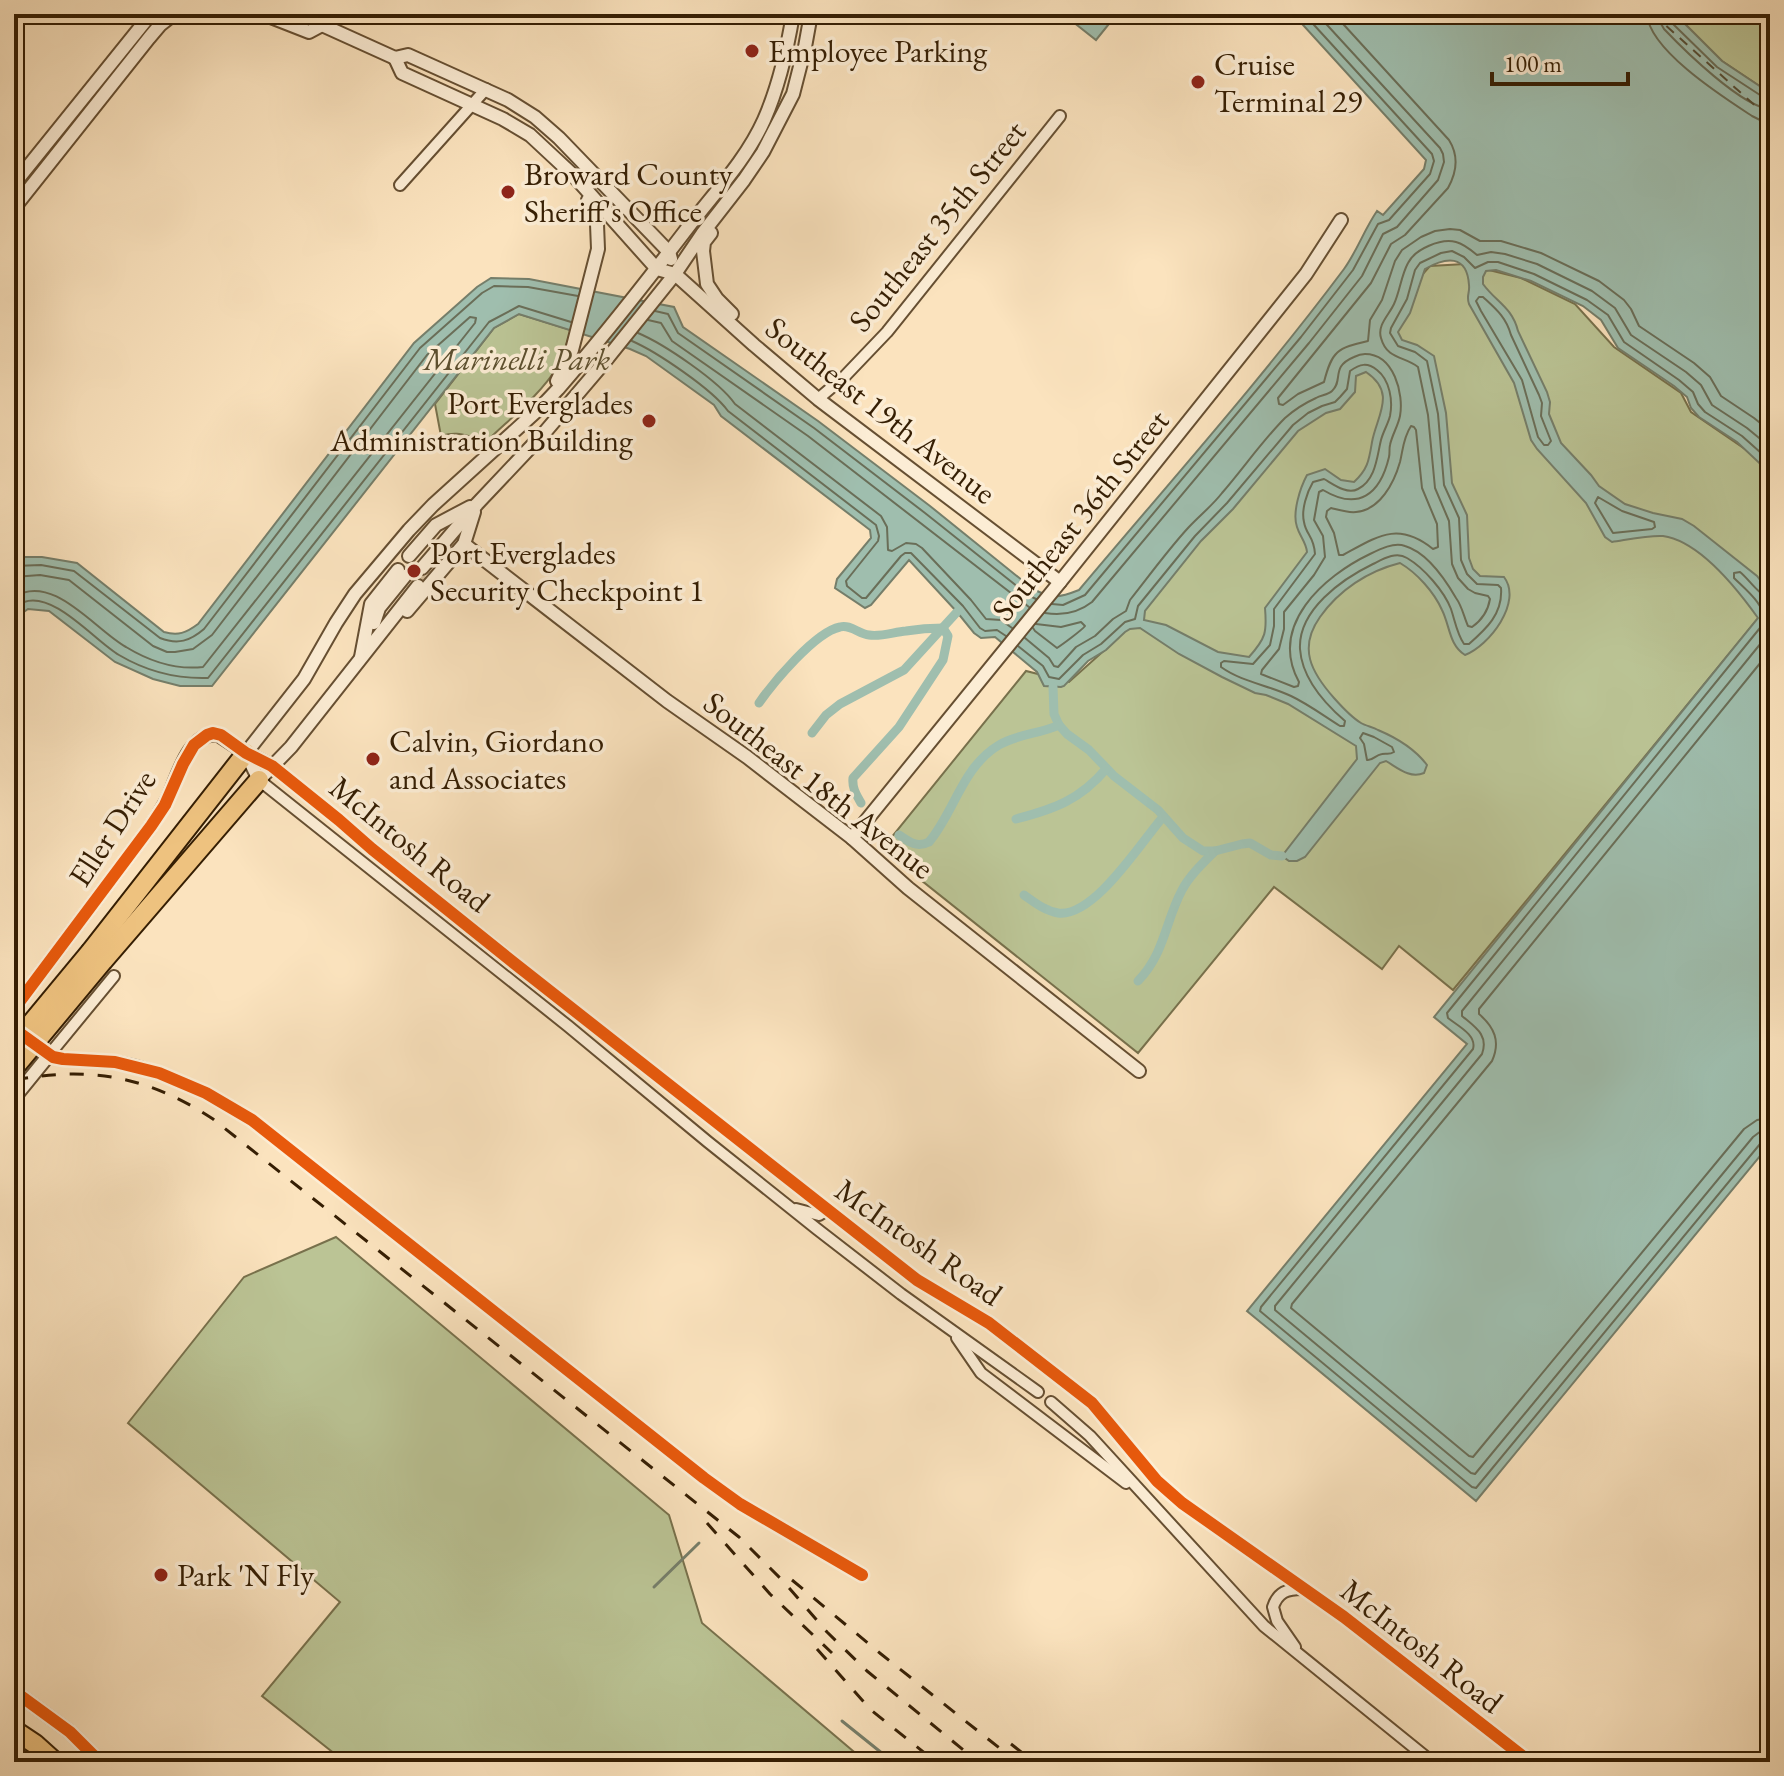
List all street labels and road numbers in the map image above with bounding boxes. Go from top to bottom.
street label: Southeast 35th Street [839,112,1035,340]
street label: Southeast 19th Avenue [757,307,1005,513]
street label: Southeast 36th Street [982,401,1178,629]
street label: Southeast 18th Avenue [695,682,943,888]
street label: Eller Drive [59,761,165,895]
street label: McIntosh Road [321,766,500,922]
street label: McIntosh Road [827,1169,1012,1316]
street label: McIntosh Road [1332,1569,1512,1723]

